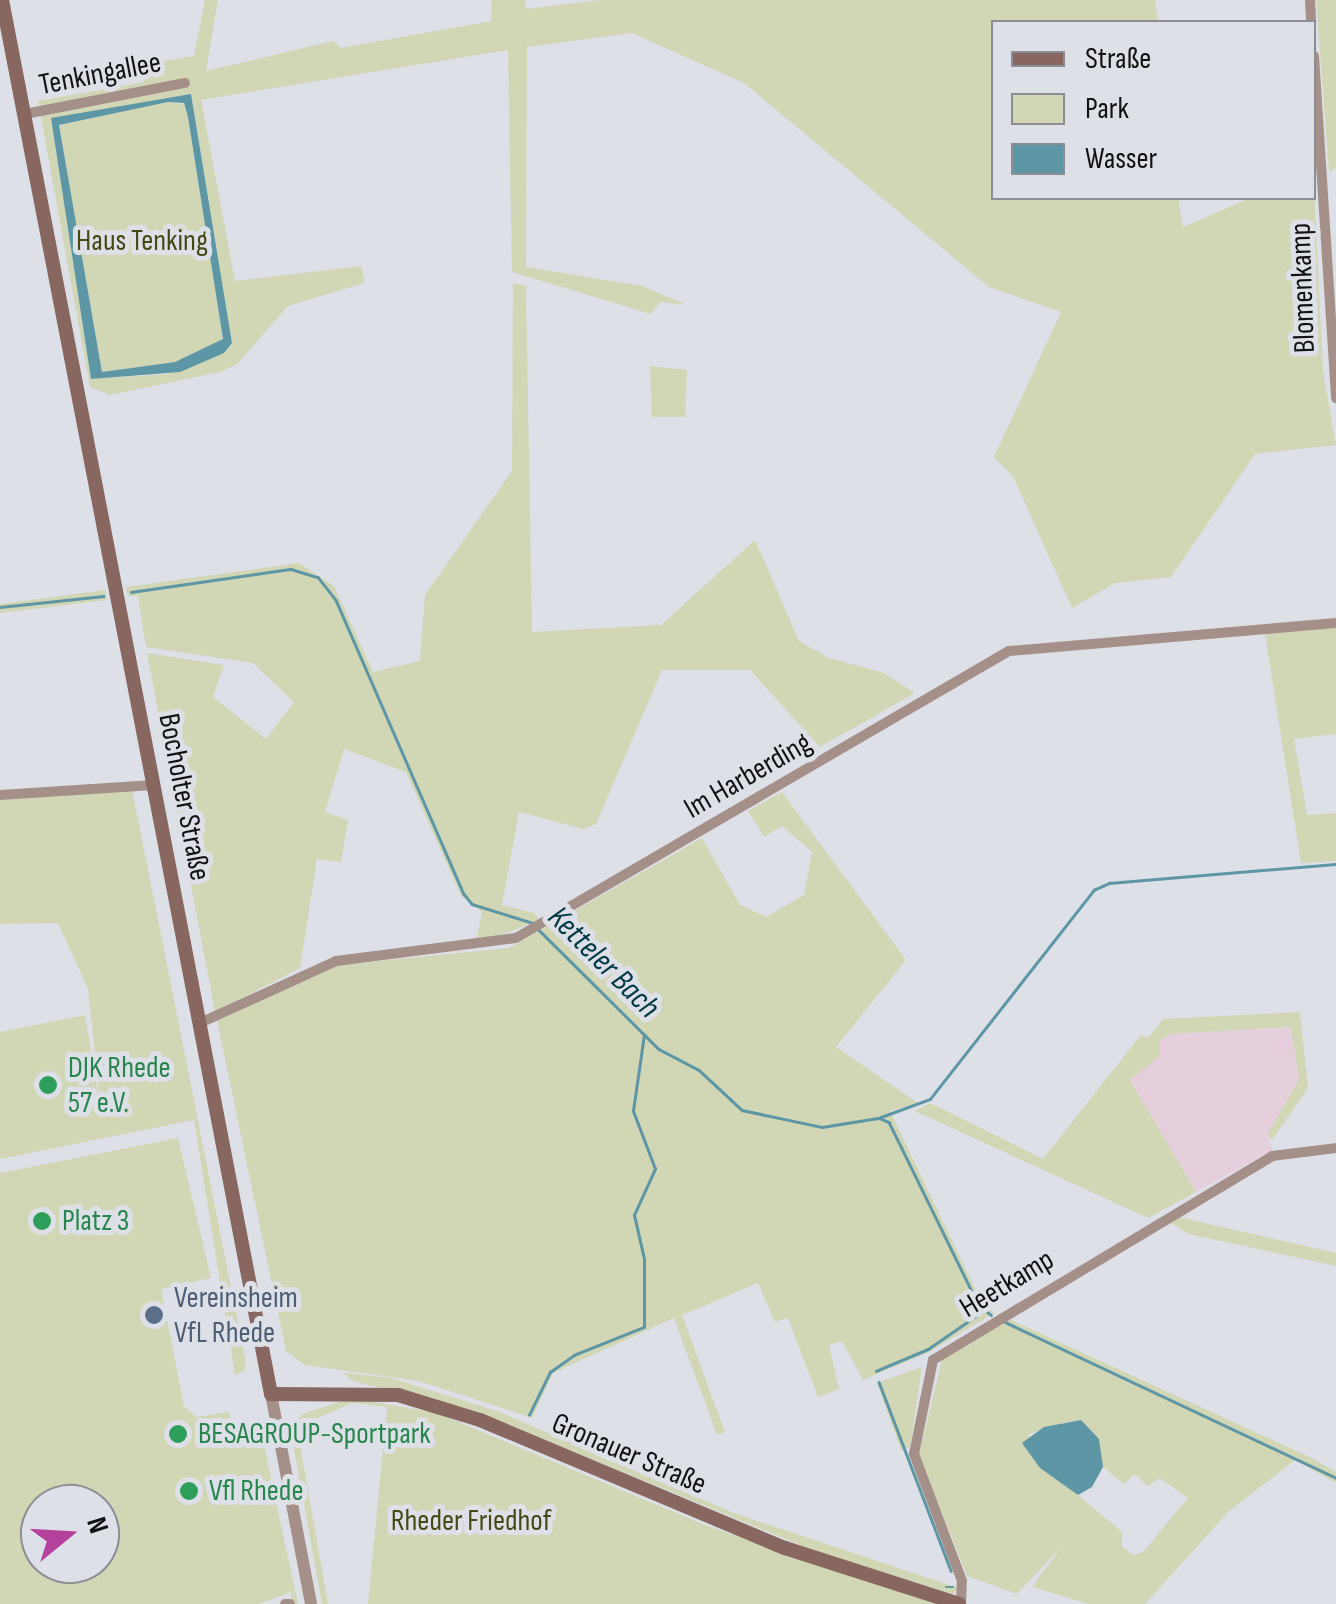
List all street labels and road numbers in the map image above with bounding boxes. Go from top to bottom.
street label: Tenkingallee [36,45,164,103]
street label: Blomenkamp [1283,222,1323,354]
street label: Bocholter Straße [150,710,218,884]
street label: Im Harberding [678,725,818,827]
street label: Heetkamp [954,1242,1060,1326]
street label: Gronauer Straße [546,1405,712,1503]

